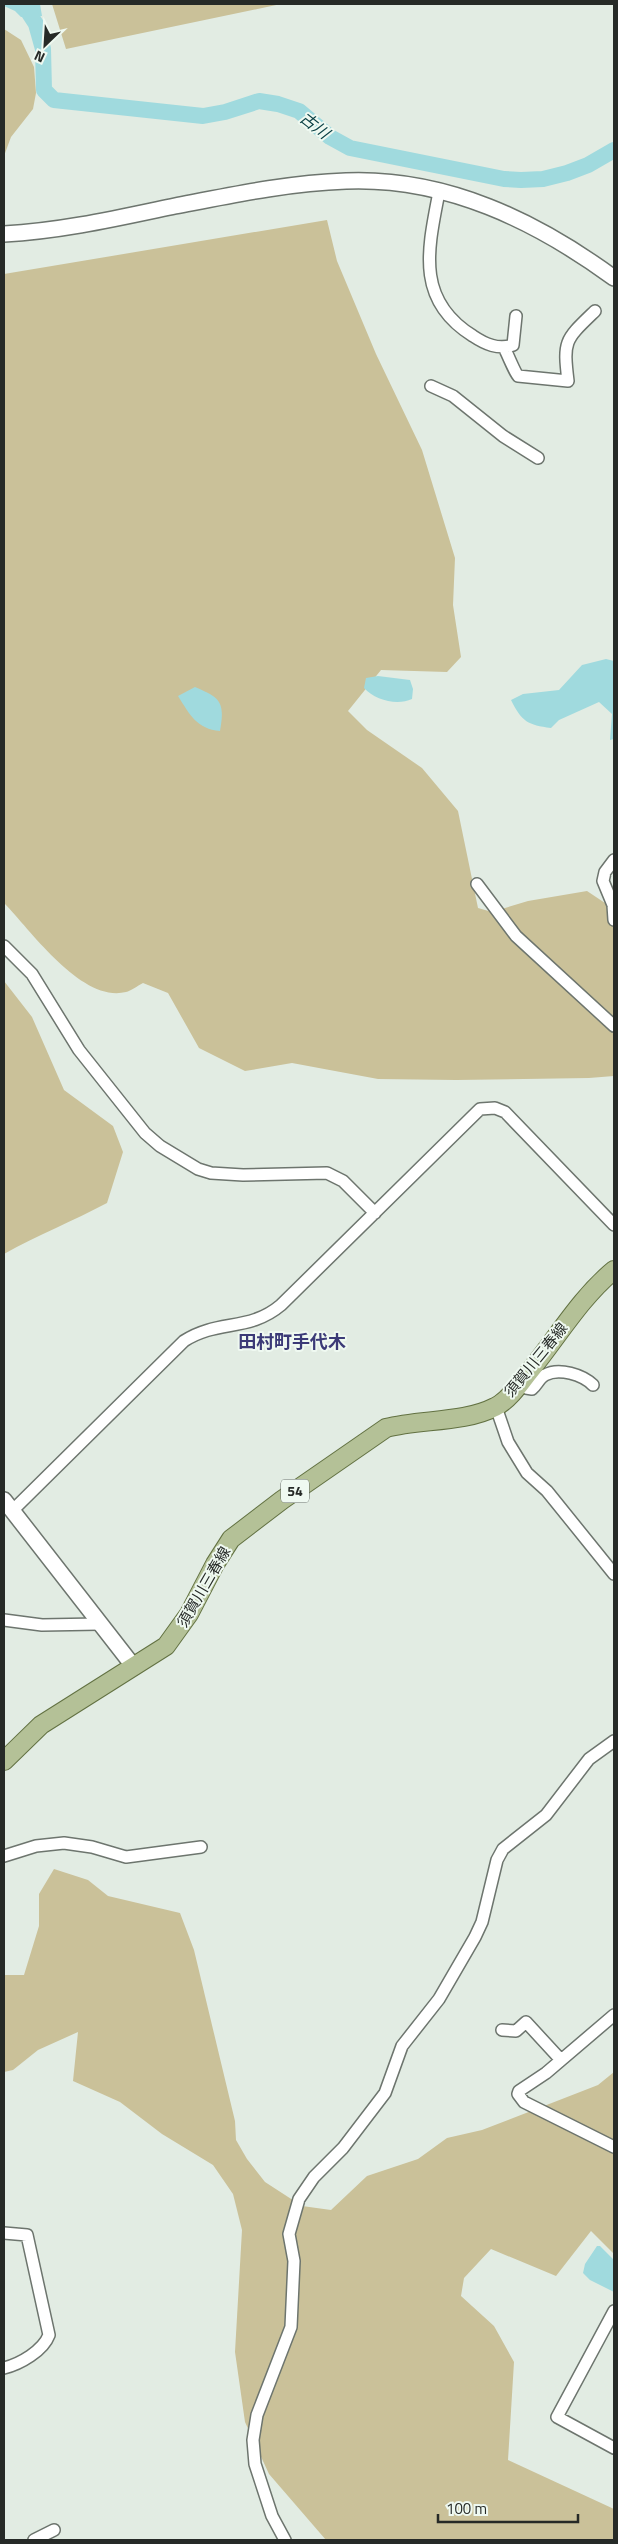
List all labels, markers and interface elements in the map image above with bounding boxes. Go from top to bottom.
north arrow [20,20,70,70]
text: N [30,46,48,69]
water label: 古川 [295,106,337,146]
street label: 須賀川三春線 [498,1317,573,1402]
district label: 田村町手代木 [238,1328,346,1355]
road number: 54 [281,1480,309,1502]
street label: 須賀川三春線 [171,1542,236,1631]
scale bar [438,2492,578,2524]
text: 100 m [446,2497,487,2520]

